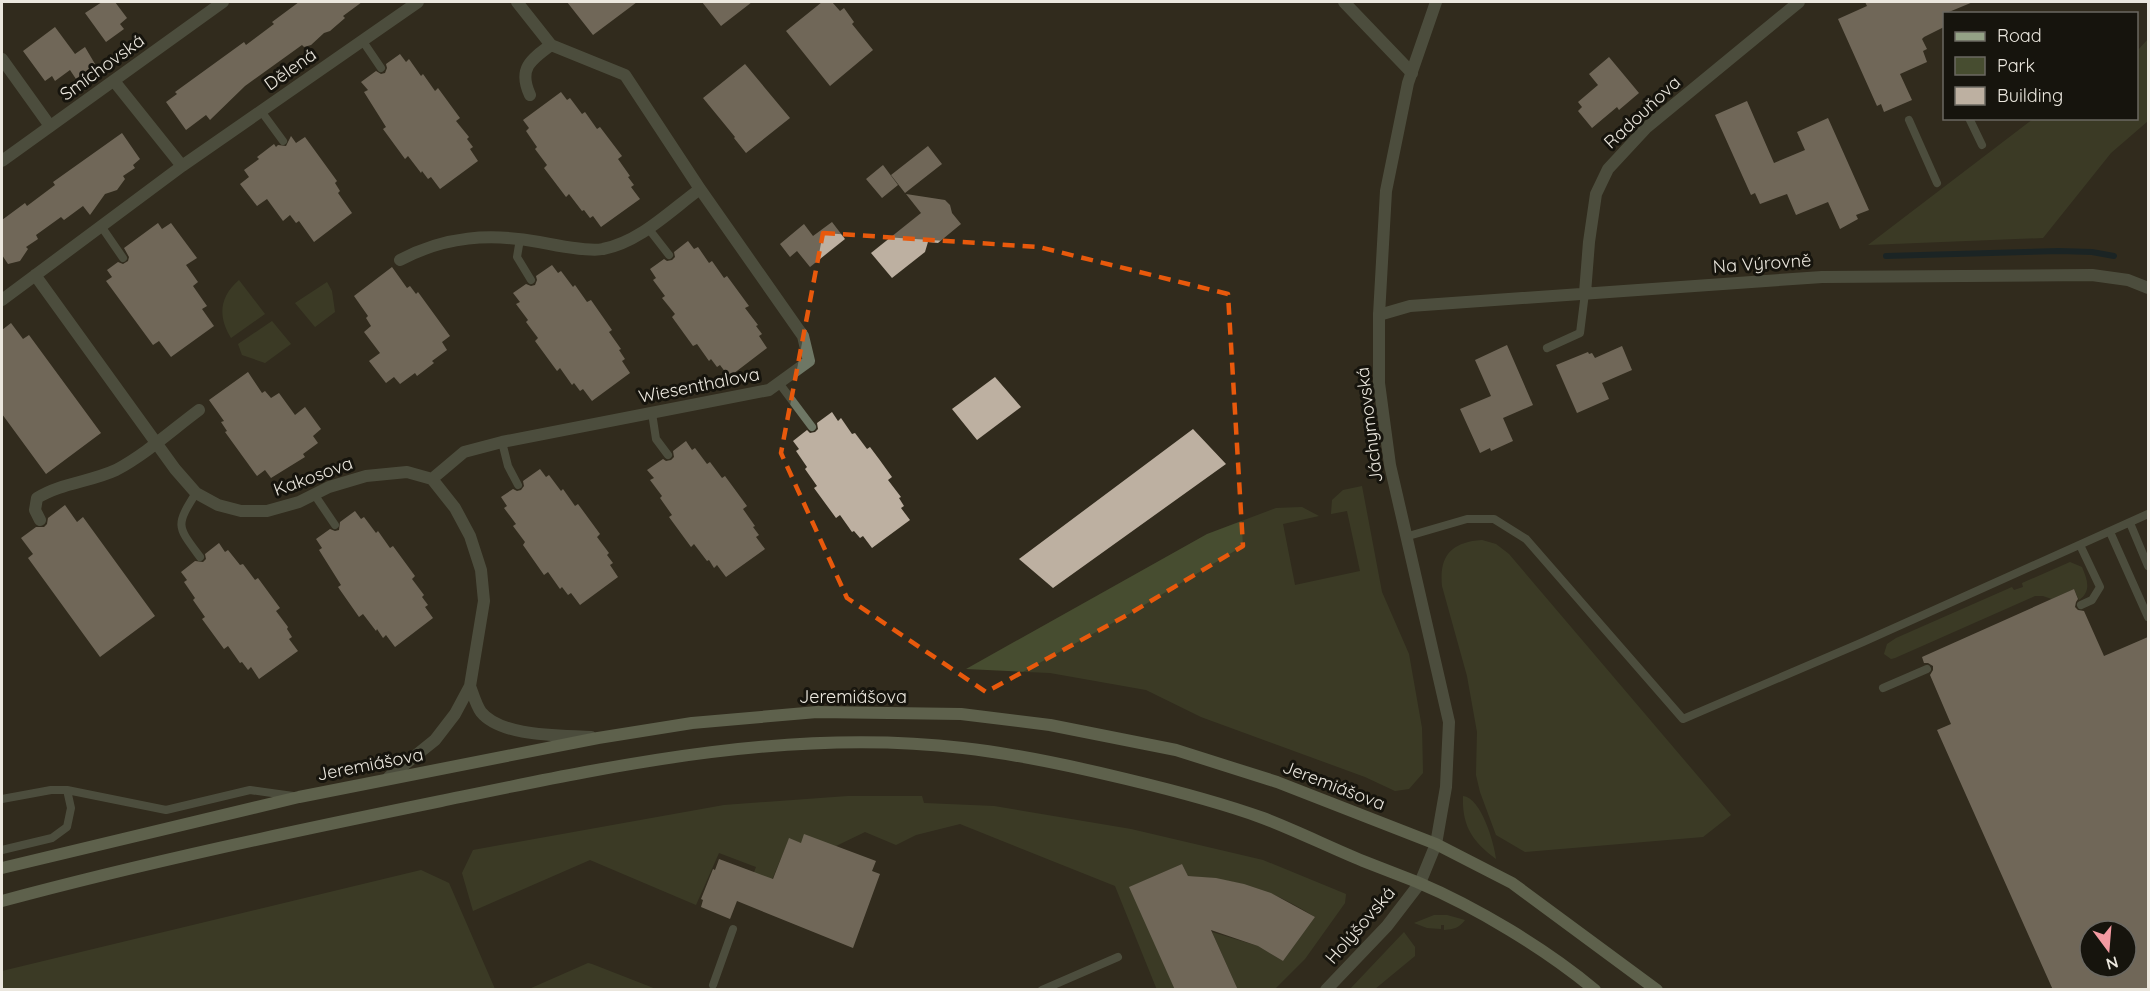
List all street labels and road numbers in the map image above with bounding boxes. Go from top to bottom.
street label: Smíchovská [55,29,149,105]
street label: Dělená [259,43,321,95]
street label: Radouňova [1599,71,1685,153]
street label: Na Výrovně [1712,248,1812,278]
street label: Wiesenthalova [637,362,761,408]
street label: Jáchymovská [1350,366,1388,484]
street label: Kakosova [270,451,356,501]
street label: Jeremiášova [799,685,907,708]
street label: Jeremiášova [315,742,425,786]
street label: Jeremiášova [1279,755,1389,815]
street label: Holýšovská [1320,881,1400,969]

